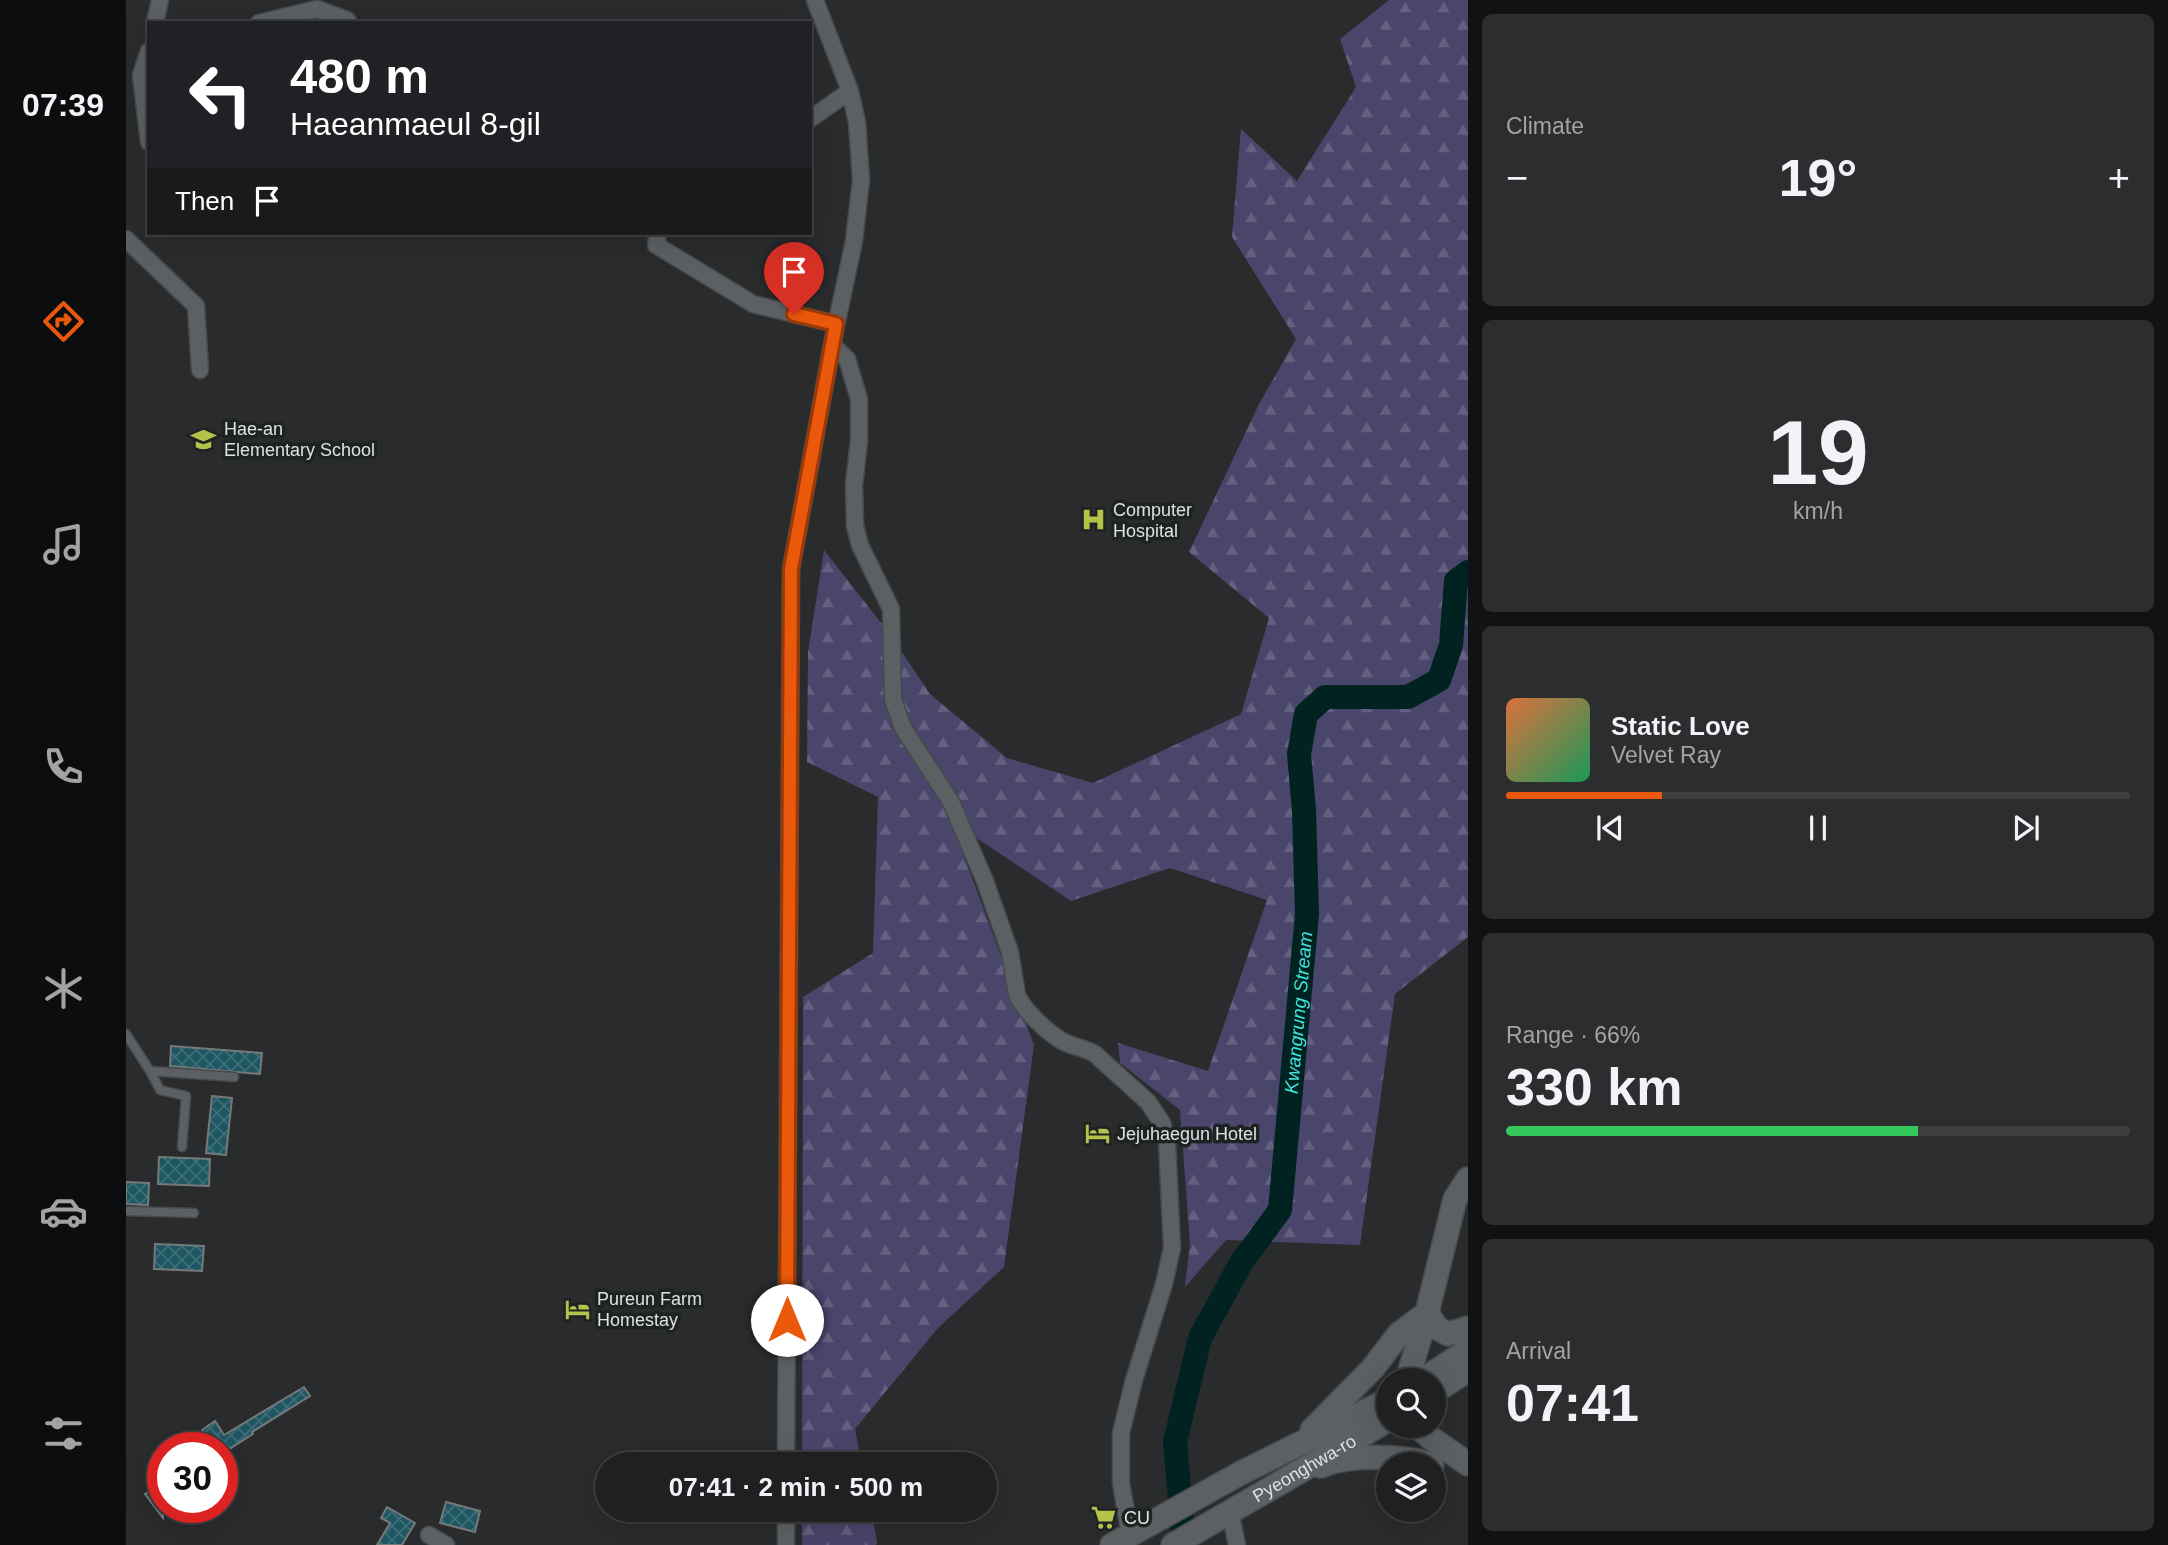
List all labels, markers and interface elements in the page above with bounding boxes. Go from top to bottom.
icon: left [175,49,266,140]
text: 480 m [290,49,429,103]
text: 07:39 [22,87,104,123]
text: Haeanmaeul 8-gil [290,106,541,142]
text: Climate [1506,113,1584,139]
text: 19° [1779,149,1857,207]
text: − [1506,157,1528,199]
text: + [2108,157,2130,199]
icon: arrive [248,182,286,220]
text: Then [175,186,234,216]
pin [764,242,824,314]
icon: arrive [775,253,813,291]
icon: directions [39,297,88,346]
text: 19 [1767,402,1869,503]
place label: Hae-an Elementary School [224,419,375,460]
school or university icon: Hae-an Elementary School [190,425,218,453]
text: km/h [1793,498,1843,524]
place label: Computer Hospital [1113,500,1192,541]
hospital icon: Computer Hospital [1079,506,1107,534]
icon: music [39,520,88,569]
text: Static Love [1611,711,1750,741]
icon: phone [39,742,88,791]
text: Velvet Ray [1611,742,1721,768]
icon: previous [1591,809,1629,847]
icon: pause [1799,809,1837,847]
icon: next [2007,809,2045,847]
water label: Kwangrung Stream [1281,930,1316,1095]
icon: climate [39,964,88,1013]
text: Range · 66% [1506,1022,1640,1048]
text: 330 km [1506,1058,1682,1116]
hotel icon: Jejuhaegun Hotel [1083,1120,1111,1148]
place label: Jejuhaegun Hotel [1117,1124,1257,1144]
icon: car [39,1187,88,1236]
position arrow [750,1283,824,1357]
place label: Pureun Farm Homestay [597,1289,702,1330]
hotel icon: Pureun Farm Homestay [563,1295,591,1323]
text: Arrival [1506,1338,1571,1364]
map controls [1376,1368,1446,1522]
button: search [1376,1368,1446,1438]
text: 07:41 [1506,1374,1639,1432]
icon: filters [39,1409,88,1458]
street label: Pyeonghwa-ro [1249,1431,1360,1506]
speed limit sign: 30 [147,1432,238,1523]
button: layers [1376,1452,1446,1522]
text: 07:41 · 2 min · 500 m [669,1472,923,1502]
supermarket icon: CU [1090,1504,1118,1532]
place label: CU [1124,1508,1150,1528]

